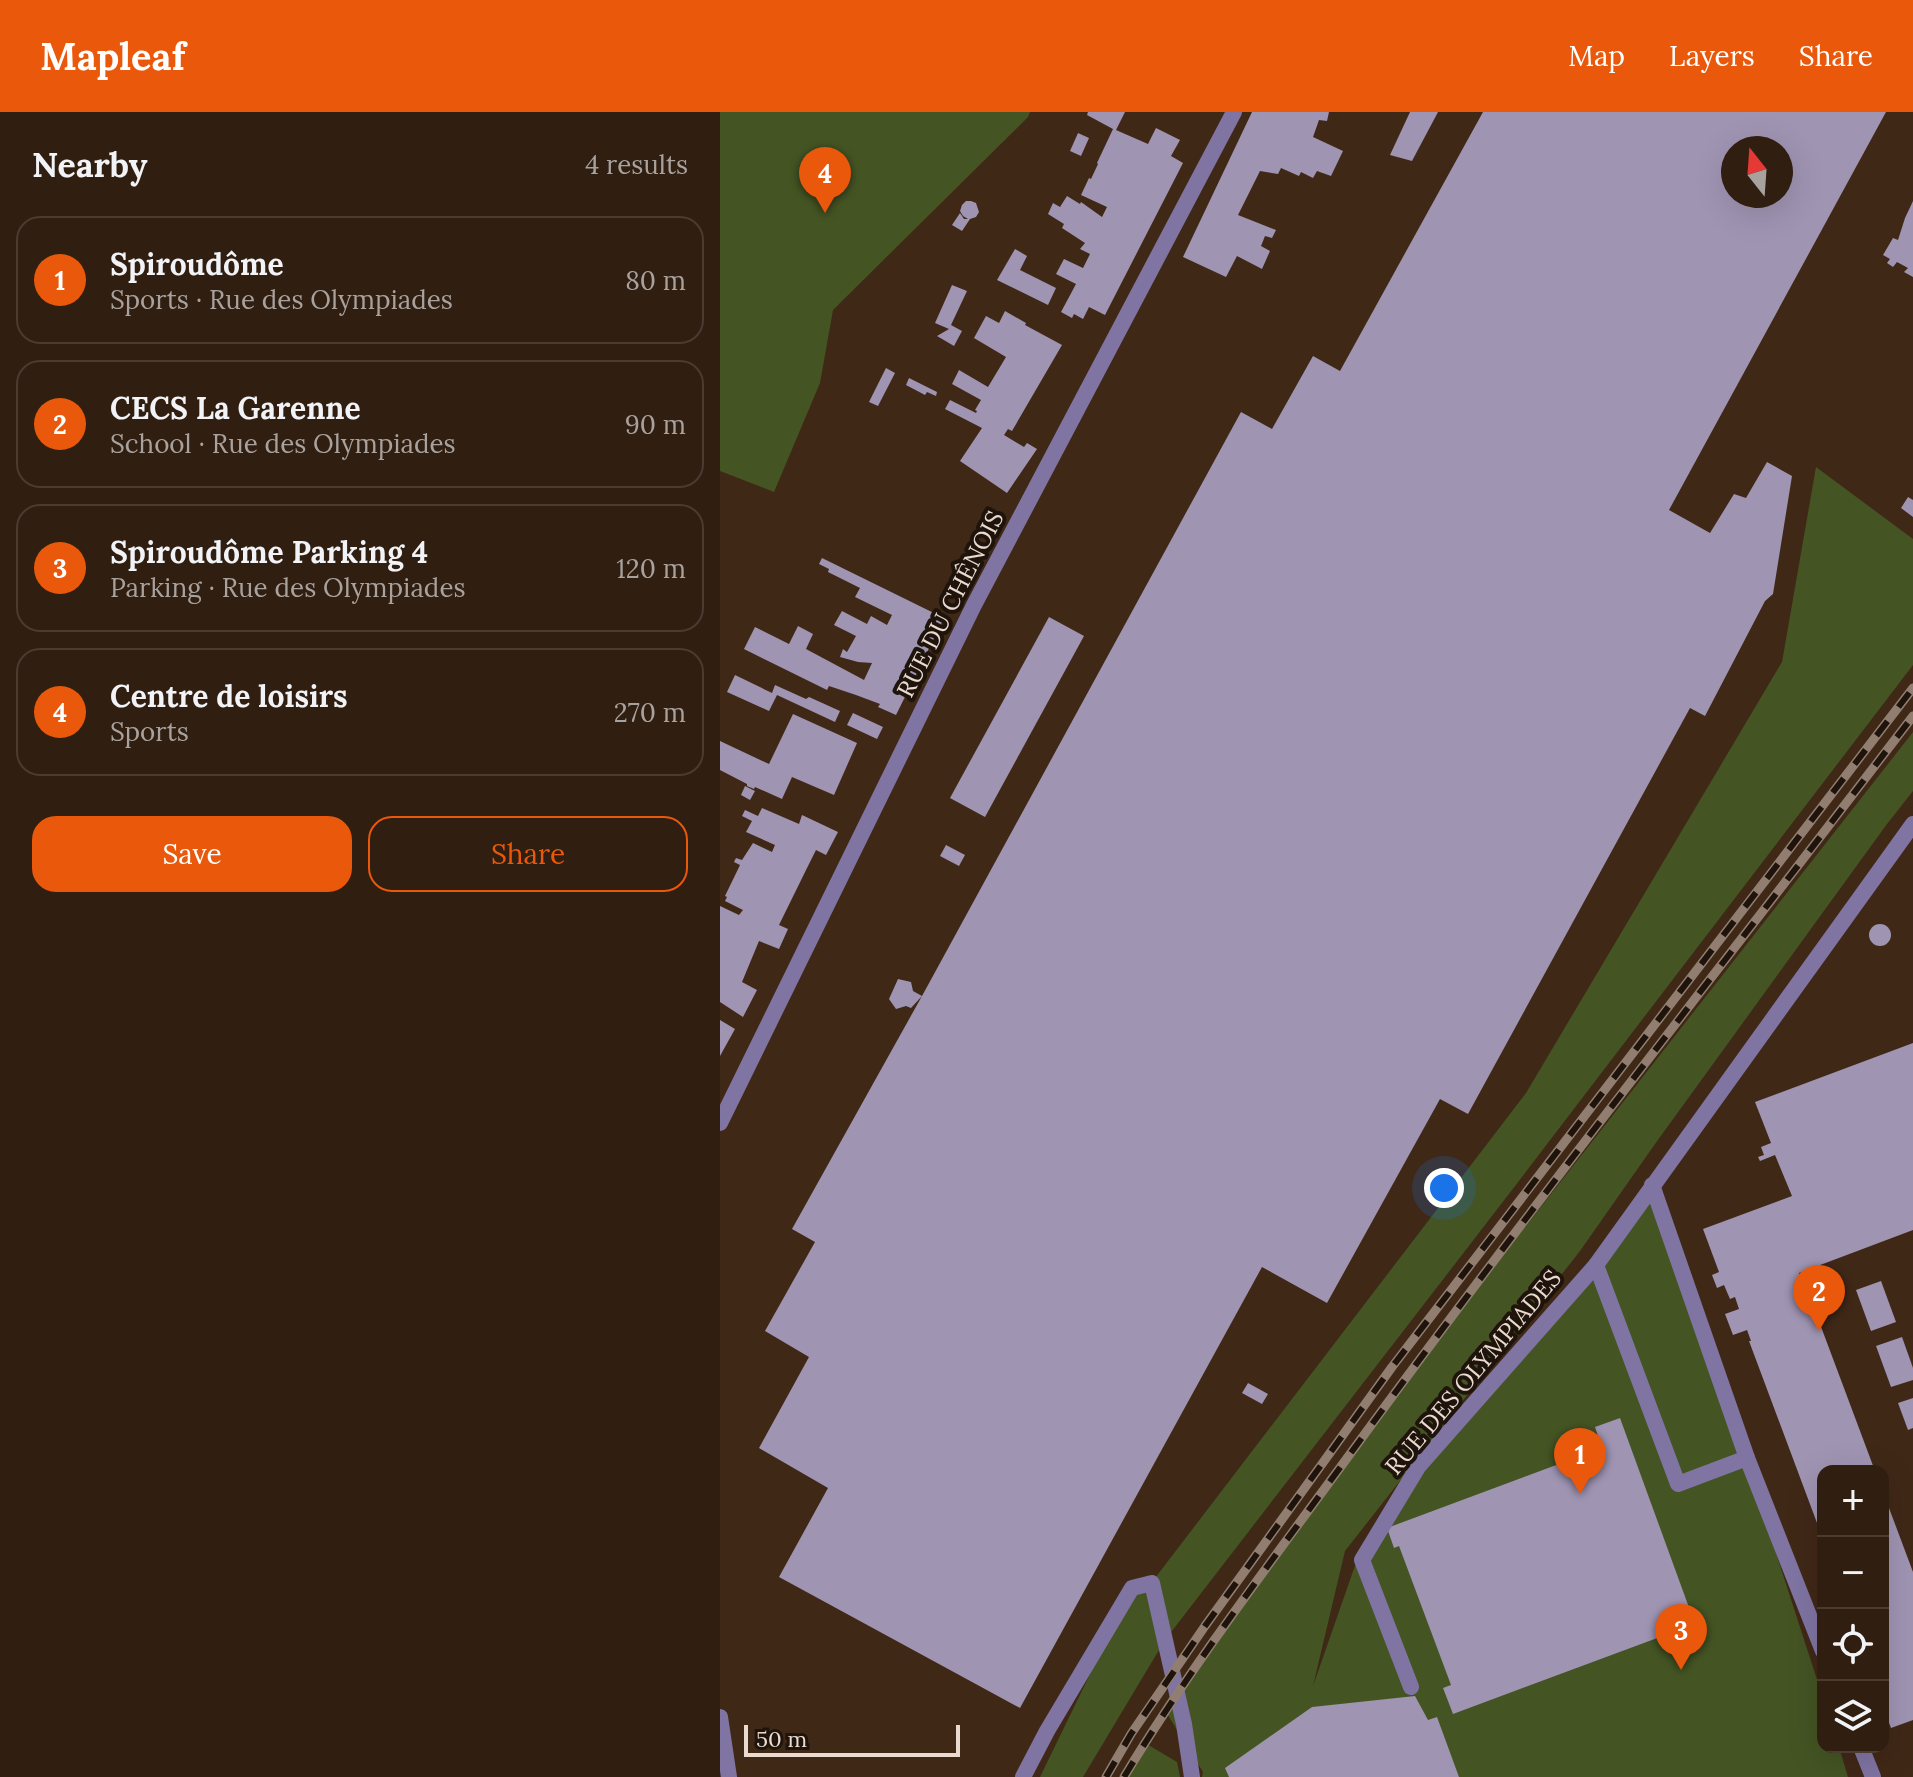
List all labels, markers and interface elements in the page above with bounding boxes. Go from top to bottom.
text: Mapleaf [40,32,185,80]
text: Map [1568,38,1625,74]
text: Layers [1669,38,1755,74]
text: Share [1799,38,1873,74]
north arrow [1721,136,1793,208]
text: Nearby [32,143,148,186]
pin: 4 [799,147,851,213]
text: 4 results [585,148,688,181]
text: Spiroudôme [110,245,284,283]
text: 1 [55,264,65,297]
text: 80 m [625,264,686,297]
text: Sports · Rue des Olympiades [110,283,453,316]
text: CECS La Garenne [110,389,361,427]
text: 2 [53,408,67,441]
text: 90 m [625,408,686,441]
text: School · Rue des Olympiades [110,427,456,460]
street label: RUE DU CHÊNOIS [890,505,1010,703]
text: Spiroudôme Parking 4 [110,533,428,571]
text: 3 [53,552,67,585]
text: 120 m [616,552,686,585]
text: Parking · Rue des Olympiades [110,571,466,604]
text: Centre de loisirs [110,677,348,715]
text: 4 [53,696,67,729]
text: 270 m [614,696,686,729]
text: Sports [110,715,189,748]
button: Save [32,816,352,892]
button: Share [368,816,688,892]
your location [1424,1168,1464,1208]
street label: RUE DES OLYMPIADES [1378,1263,1568,1481]
pin: 2 [1793,1265,1845,1331]
pin: 1 [1554,1428,1606,1494]
map controls [1817,1465,1889,1753]
button: + [1817,1465,1889,1537]
button: − [1817,1537,1889,1609]
pin: 3 [1655,1604,1707,1670]
button: locate [1817,1609,1889,1681]
button: layers [1817,1681,1889,1753]
scale bar [744,1721,960,1757]
text: 50 m [756,1725,807,1753]

